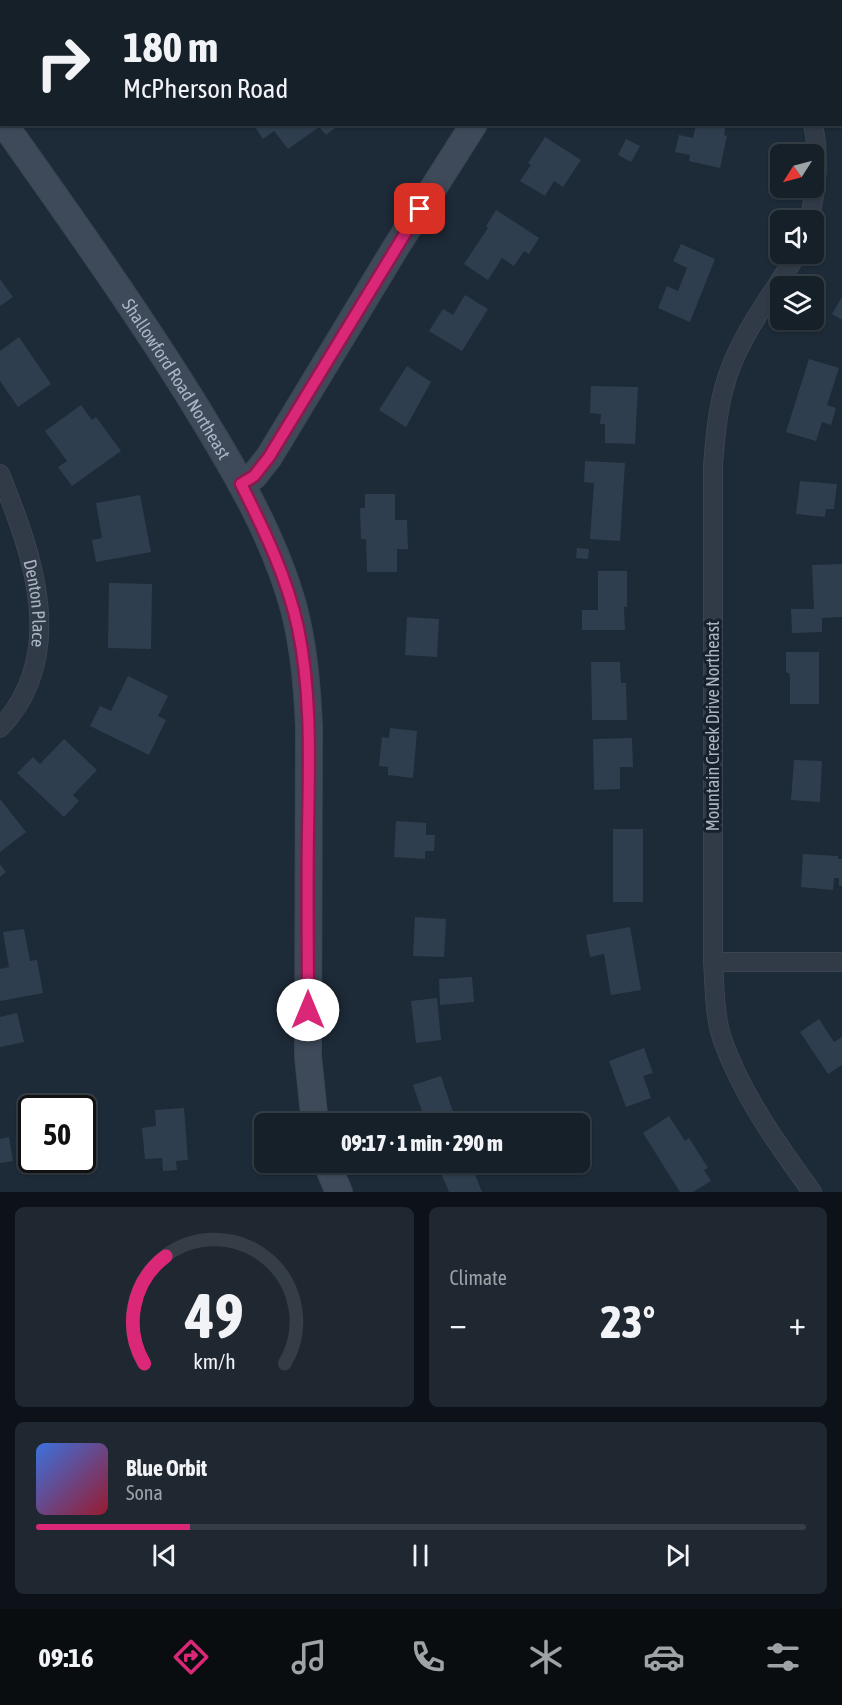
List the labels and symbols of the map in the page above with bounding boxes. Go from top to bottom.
north arrow [770,144,824,198]
pin [394,183,445,234]
street label: Shallowford Road Northeast [118,295,235,463]
street label: Denton Place [20,557,50,648]
street label: Mountain Creek Drive Northeast [702,621,723,831]
position arrow [276,978,340,1042]
speed limit sign: 50 [18,1095,96,1173]

